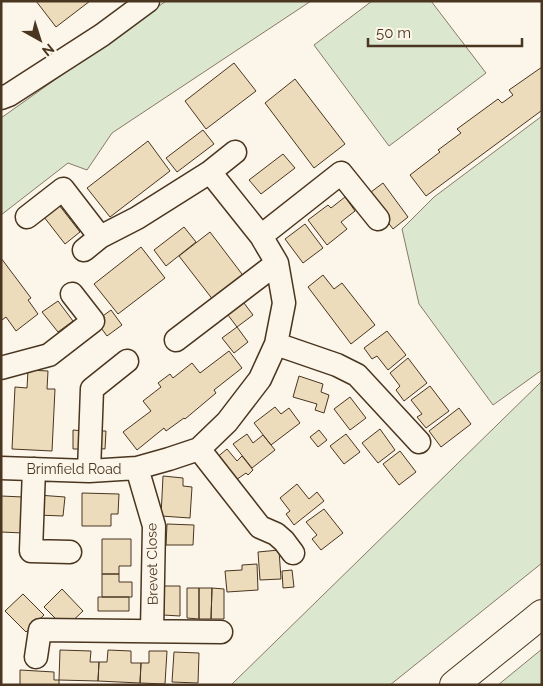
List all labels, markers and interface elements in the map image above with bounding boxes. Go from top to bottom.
north arrow [15,15,65,65]
scale bar [368,15,522,47]
text: 50 m [376,24,411,42]
text: N [39,41,57,60]
street label: Brimfield Road [26,461,122,477]
street label: Brevet Close [143,523,161,605]

